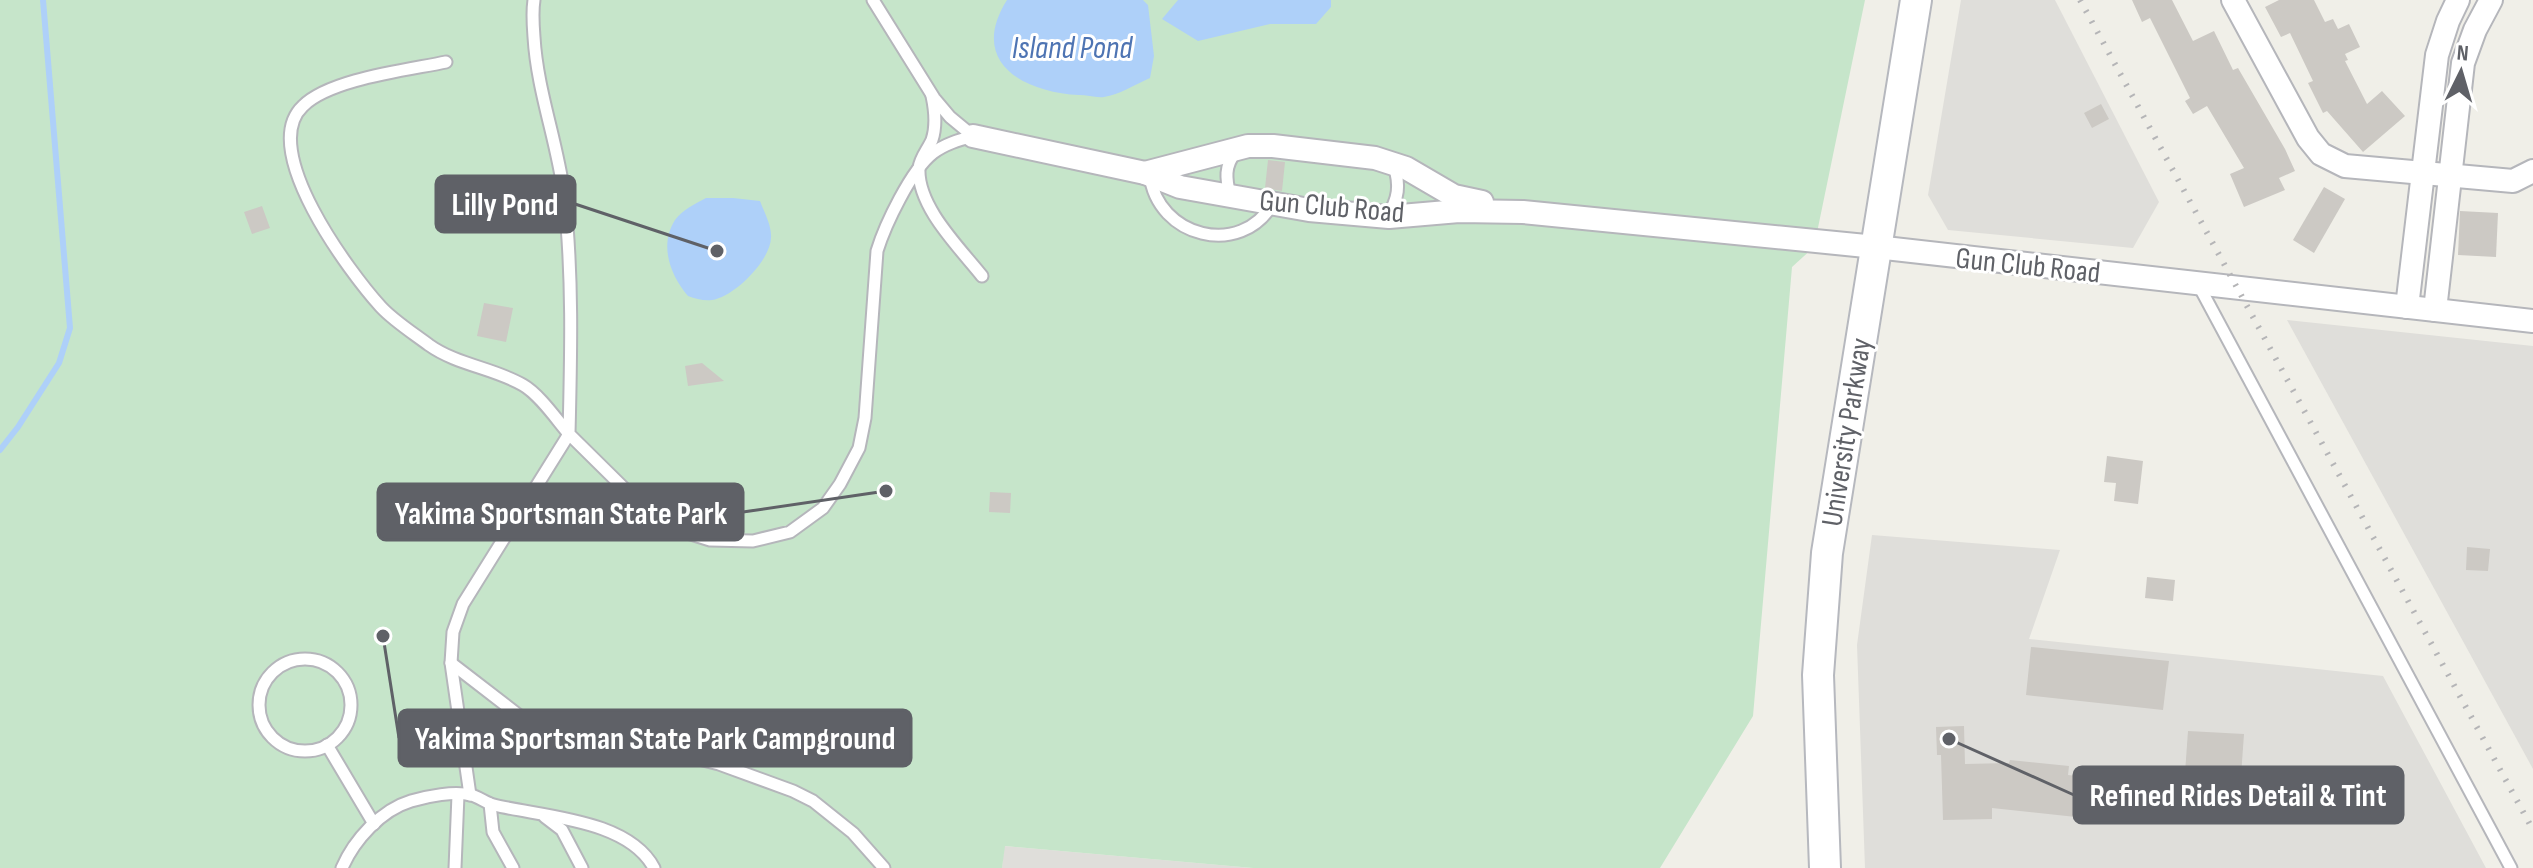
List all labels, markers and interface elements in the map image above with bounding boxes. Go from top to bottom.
water label: Island Pond [1012,29,1133,68]
north arrow [2421,32,2501,112]
text: N [2456,40,2470,68]
callout: Lilly Pond [436,176,575,232]
street label: Gun Club Road [1258,183,1406,231]
text: Lilly Pond [452,186,558,225]
street label: Gun Club Road [1954,241,2102,291]
street label: University Parkway [1814,335,1880,529]
callout: Yakima Sportsman State Park [378,484,743,540]
text: Yakima Sportsman State Park [395,495,728,534]
callout: Yakima Sportsman State Park Campground [399,710,911,766]
text: Yakima Sportsman State Park Campground [415,720,895,759]
callout: Refined Rides Detail & Tint [2074,767,2403,823]
text: Refined Rides Detail & Tint [2089,777,2387,816]

